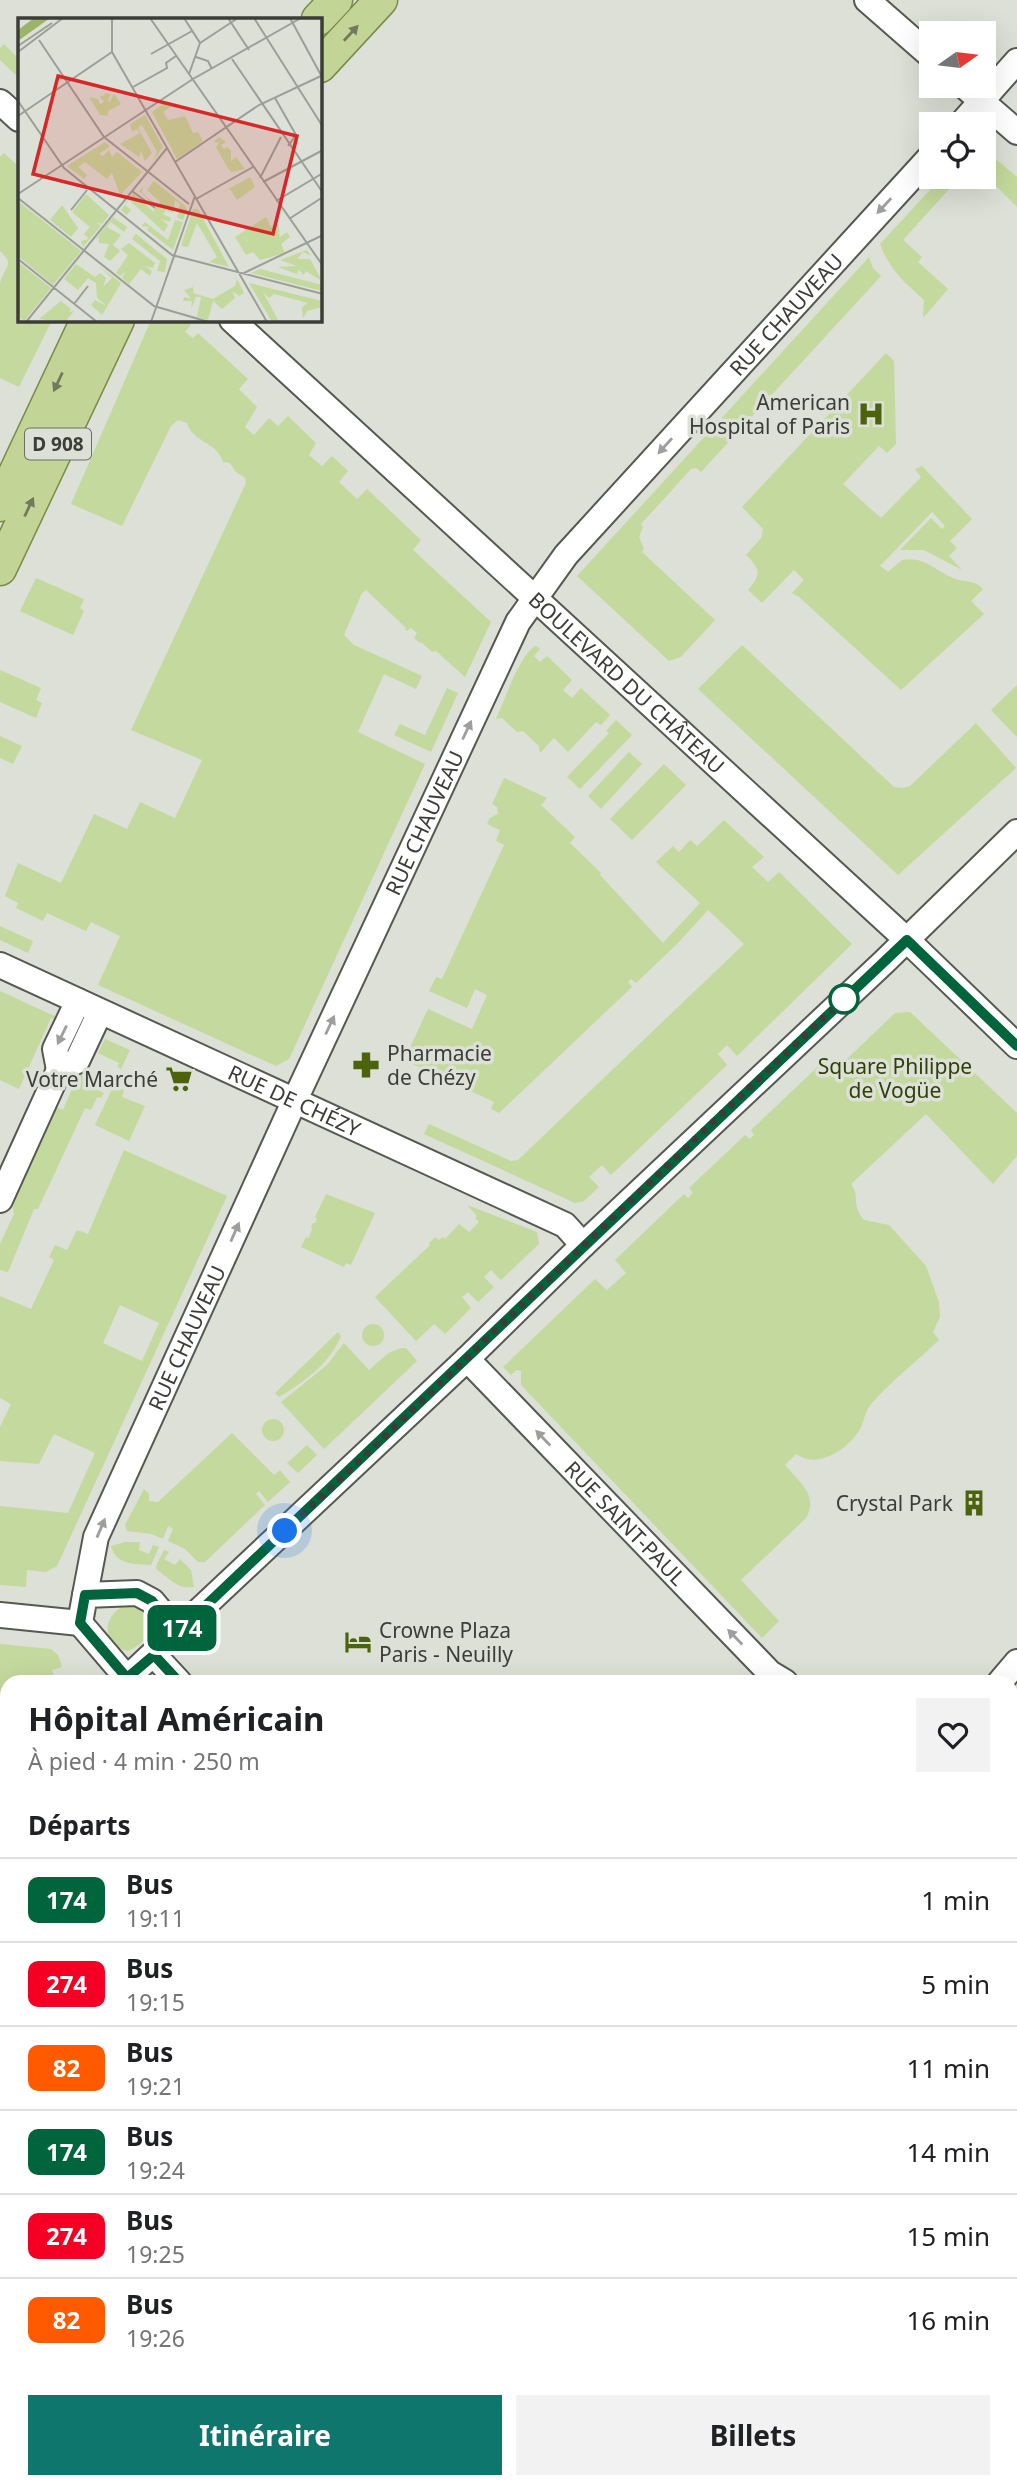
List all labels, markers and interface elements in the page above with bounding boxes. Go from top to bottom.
inset map [18,18,322,322]
north arrow [919,21,996,98]
map controls [919,21,996,189]
one-way arrow [342,25,358,42]
button: locate [919,112,996,189]
one-way arrow [877,197,893,214]
street label: RUE CHAUVEAU [723,247,849,382]
one-way arrow [52,372,63,392]
place label: American Hospital of Paris [689,388,850,440]
hospital icon: American Hospital of Paris [856,399,886,429]
road number: D 908 [25,428,91,460]
one-way arrow [657,437,673,455]
one-way arrow [23,497,34,517]
street label: BOULEVARD DU CHÂTEAU [523,586,731,780]
one-way arrow [461,720,473,740]
street label: RUE CHAUVEAU [379,746,470,900]
unlabelled marker [829,984,859,1014]
one-way arrow [324,1015,336,1035]
one-way arrow [56,1025,68,1045]
place label: Pharmacie de Chézy [387,1039,492,1091]
pharmacy icon: Pharmacie de Chézy [351,1050,381,1080]
park label: Square Philippe de Vogüe [818,1052,972,1104]
street label: RUE DE CHÉZY [224,1058,365,1143]
supermarket icon: Votre Marché [164,1064,194,1094]
place label: Votre Marché [26,1065,158,1093]
one-way arrow [229,1222,241,1242]
street label: RUE CHAUVEAU [142,1261,232,1415]
one-way arrow [535,1430,551,1447]
street label: RUE SAINT-PAUL [559,1455,692,1591]
building icon: Crystal Park [959,1488,989,1518]
place label: Crystal Park [836,1489,954,1517]
your location [267,1513,302,1548]
one-way arrow [96,1518,107,1539]
line badge: 174 [142,1605,222,1651]
text: 174 [161,1611,203,1644]
place label: Crowne Plaza Paris - Neuilly [379,1616,513,1668]
hotel icon: Crowne Plaza Paris - Neuilly [343,1627,373,1657]
one-way arrow [727,1629,743,1646]
text: Hôpital Américain [28,1696,325,1741]
button: heart [916,1698,990,1772]
text: À pied · 4 min · 250 m [28,1745,260,1777]
text: Départs [28,1807,131,1843]
text: Bus [126,1866,173,1902]
text: 1 min [921,1882,990,1918]
text: 174 [46,1883,87,1916]
text: 19:11 [126,1902,185,1934]
text: Bus [126,1950,173,1986]
text: 5 min [921,1966,990,2002]
text: 274 [46,1967,87,2000]
text: 19:15 [126,1986,185,2018]
text: Bus [126,2034,173,2070]
text: 11 min [906,2050,990,2086]
text: 82 [53,2051,80,2084]
text: 19:21 [126,2070,185,2102]
text: Bus [126,2118,173,2154]
text: 14 min [906,2134,990,2170]
text: 174 [46,2135,87,2168]
text: 19:24 [126,2154,185,2186]
text: Bus [126,2202,173,2238]
text: 15 min [906,2218,990,2254]
text: 274 [46,2219,87,2252]
text: 19:25 [126,2238,185,2270]
text: Bus [126,2286,173,2322]
text: 16 min [906,2302,990,2338]
text: 82 [53,2303,80,2336]
text: 19:26 [126,2322,185,2354]
button: Itinéraire [28,2395,502,2475]
button: Billets [516,2395,990,2475]

